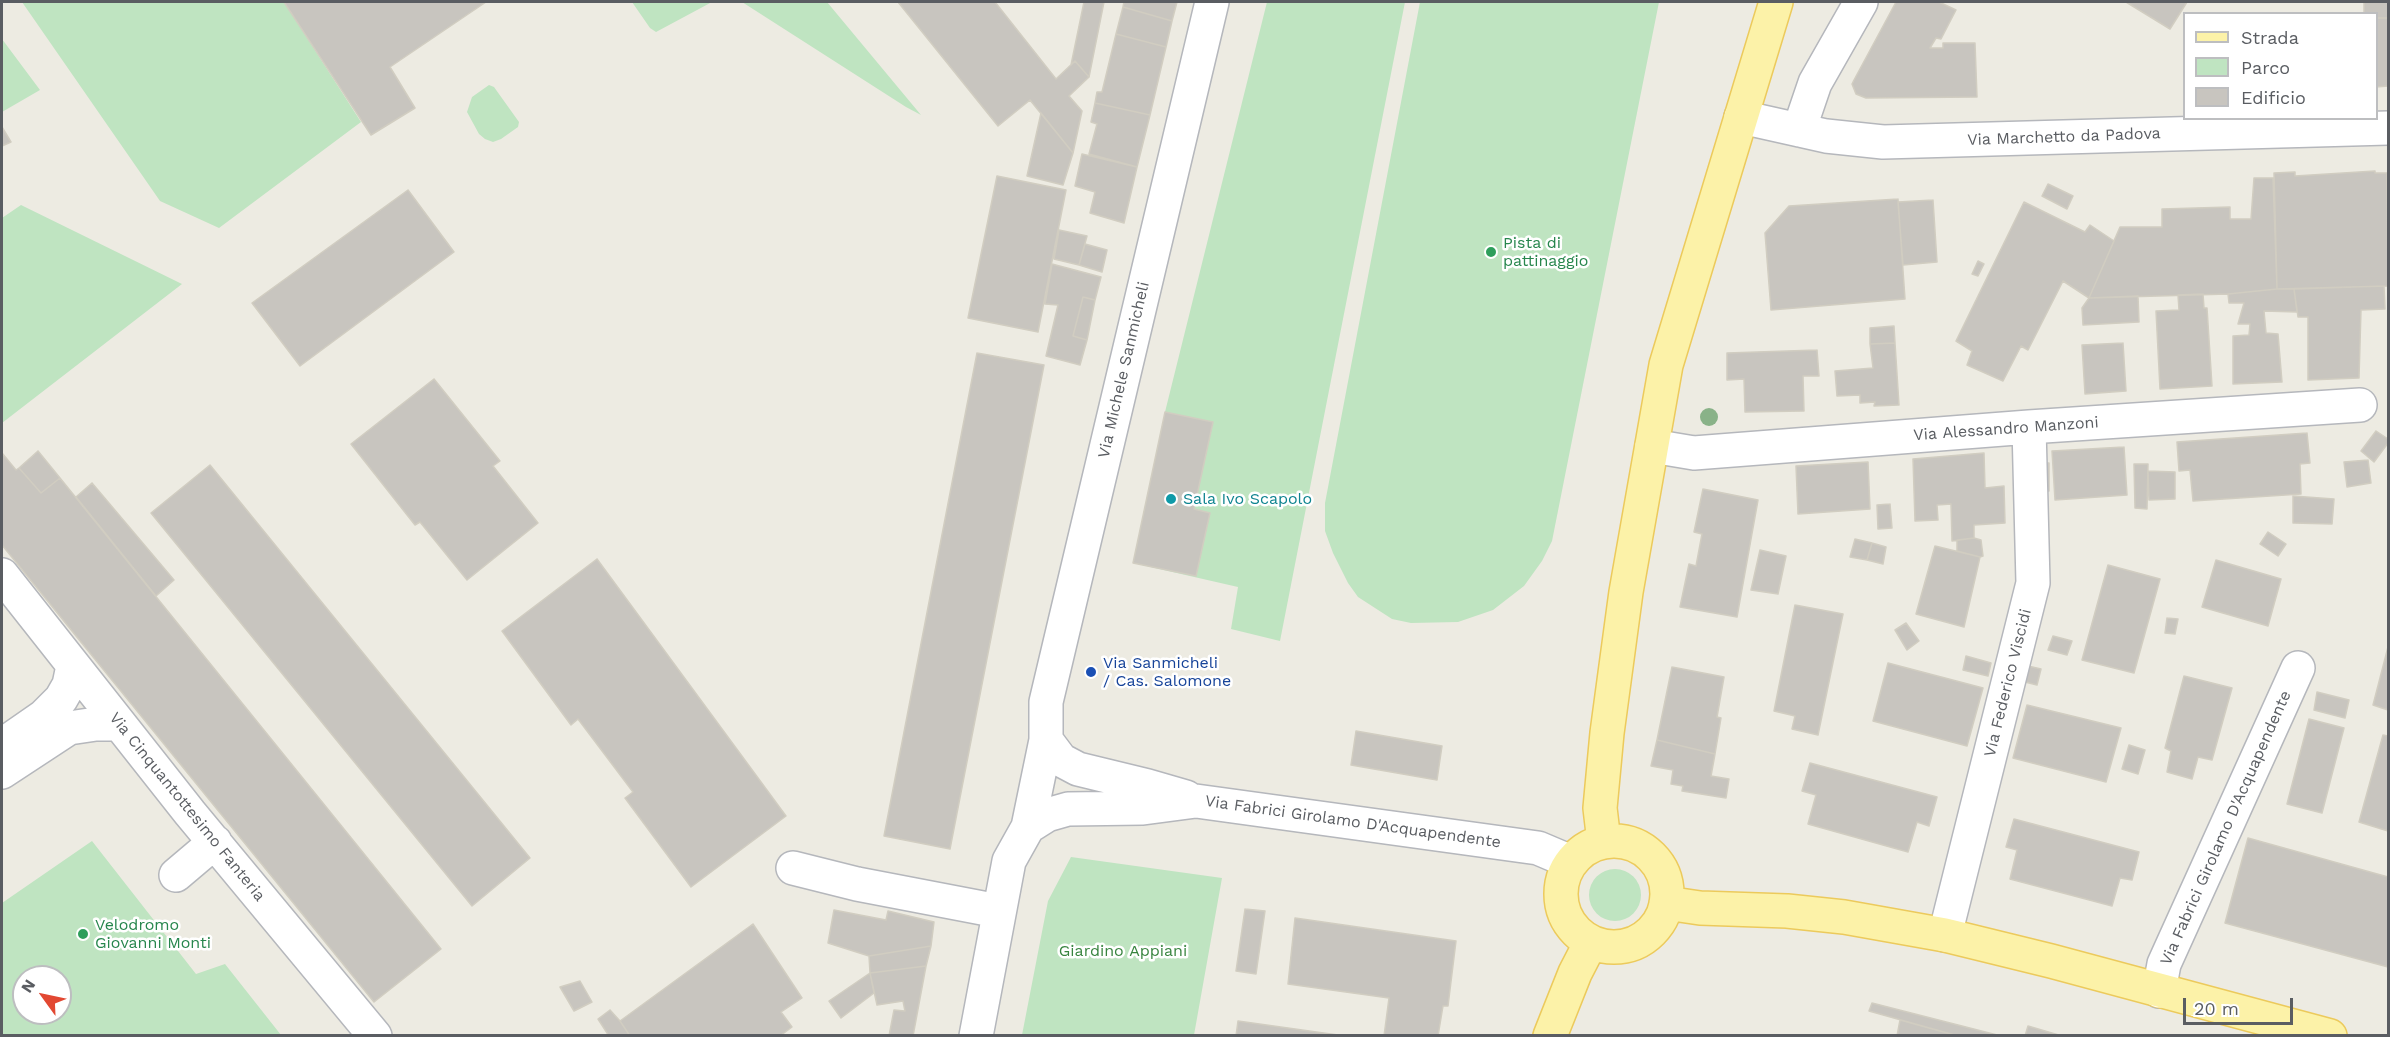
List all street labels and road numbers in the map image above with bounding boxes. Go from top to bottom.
street label: Via Marchetto da Padova [1967,124,2161,150]
street label: Via Michele Sanmicheli [1094,280,1154,460]
street label: Via Alessandro Manzoni [1913,413,2099,445]
street label: Via Federico Viscidi [1980,607,2036,759]
street label: Via Fabrici Girolamo D'Acquapendente [2156,688,2296,968]
street label: Via Cinquantottesimo Fanteria [105,709,269,905]
street label: Via Fabrici Girolamo D'Acquapendente [1204,792,1502,852]

